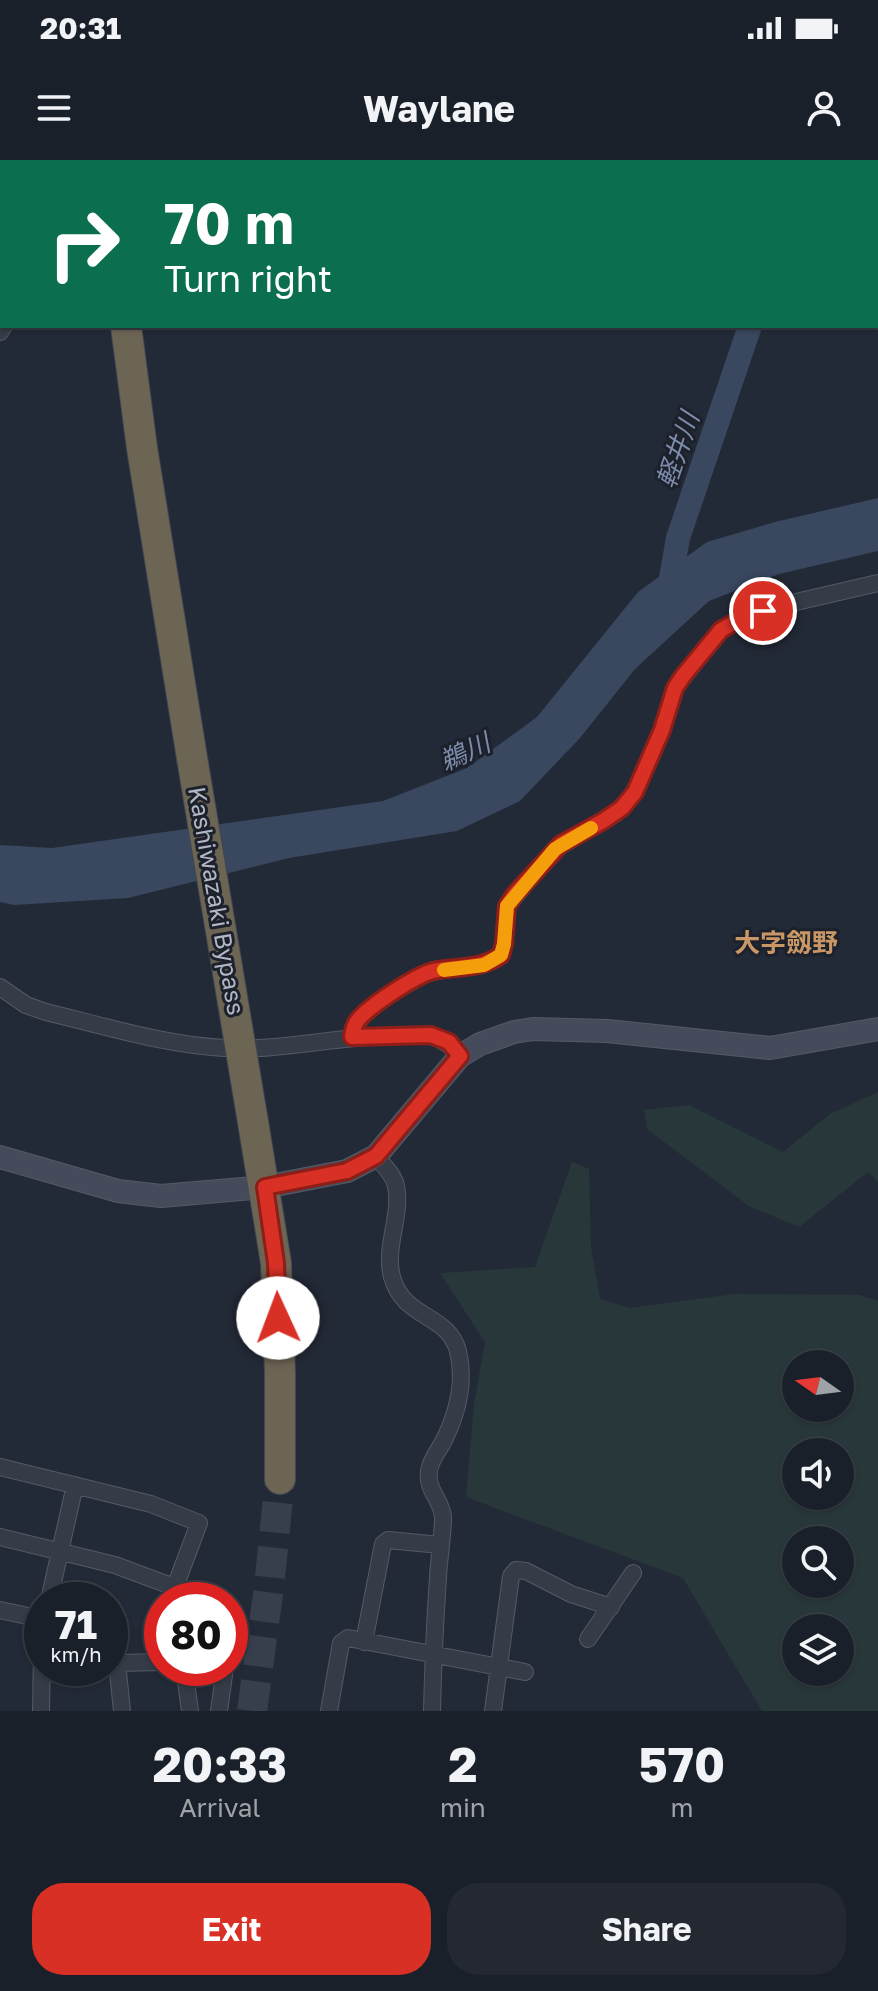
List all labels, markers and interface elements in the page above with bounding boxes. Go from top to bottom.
text: 20:31 [40,10,121,46]
icon: menu [32,86,76,130]
icon: person [802,86,846,130]
text: Waylane [363,87,515,130]
text: 70 m [164,189,294,256]
icon: right [32,192,136,296]
text: Turn right [164,257,332,300]
water label: 軽井川 [650,405,706,492]
pin [729,577,797,645]
icon: arrive [741,589,785,633]
water label: 鵜川 [435,725,498,777]
street label: Kashiwazaki Bypass [183,784,252,1017]
district label: 大字劔野 [734,927,838,958]
position arrow [236,1276,320,1360]
north arrow [782,1350,854,1422]
map controls [782,1350,854,1686]
button: sound [782,1438,854,1510]
button: search [782,1526,854,1598]
speed limit sign: 80 [144,1582,248,1686]
text: 71 [55,1600,97,1648]
button: layers [782,1614,854,1686]
text: km/h [51,1642,101,1666]
text: 20:33 [153,1735,287,1793]
text: 2 [448,1735,478,1793]
text: 570 [639,1735,725,1793]
text: Arrival [179,1792,261,1823]
text: min [440,1792,486,1823]
text: m [670,1792,693,1823]
button: Exit [32,1883,431,1975]
button: Share [447,1883,846,1975]

